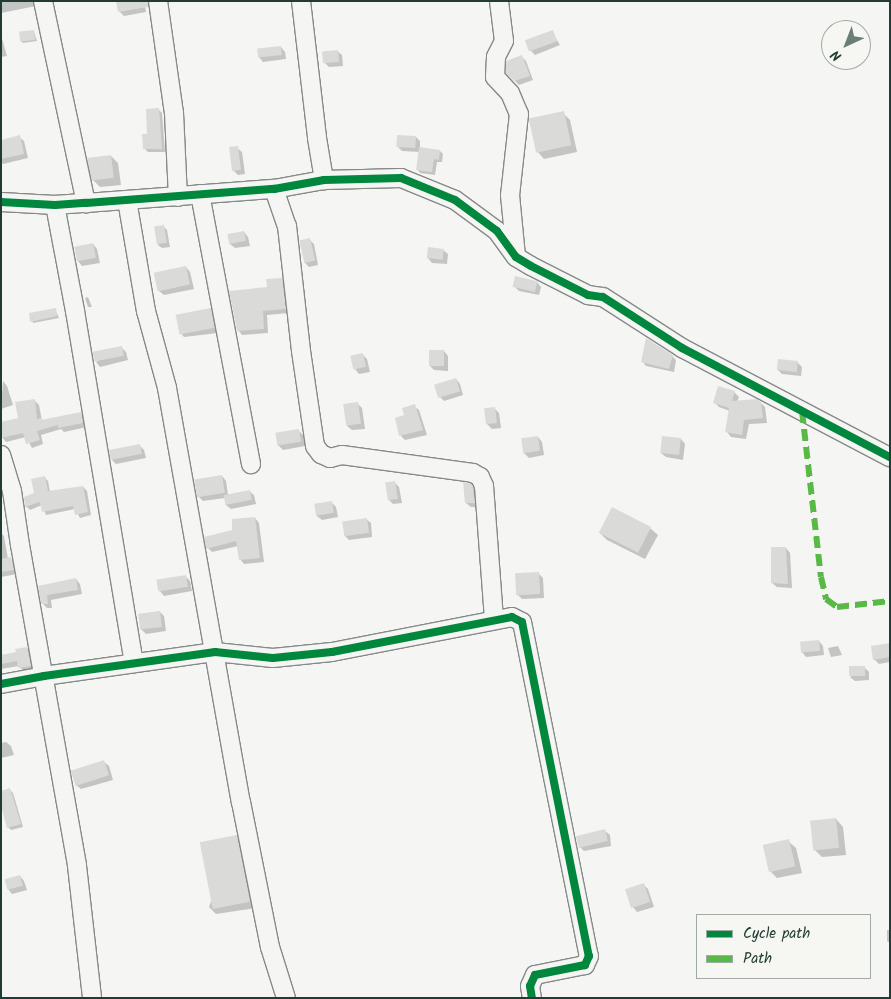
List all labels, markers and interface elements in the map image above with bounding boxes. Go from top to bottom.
north arrow [821,20,871,70]
text: N [826,44,847,66]
legend [696,914,871,979]
text: Cycle path [743,922,810,946]
text: Path [743,947,772,971]

